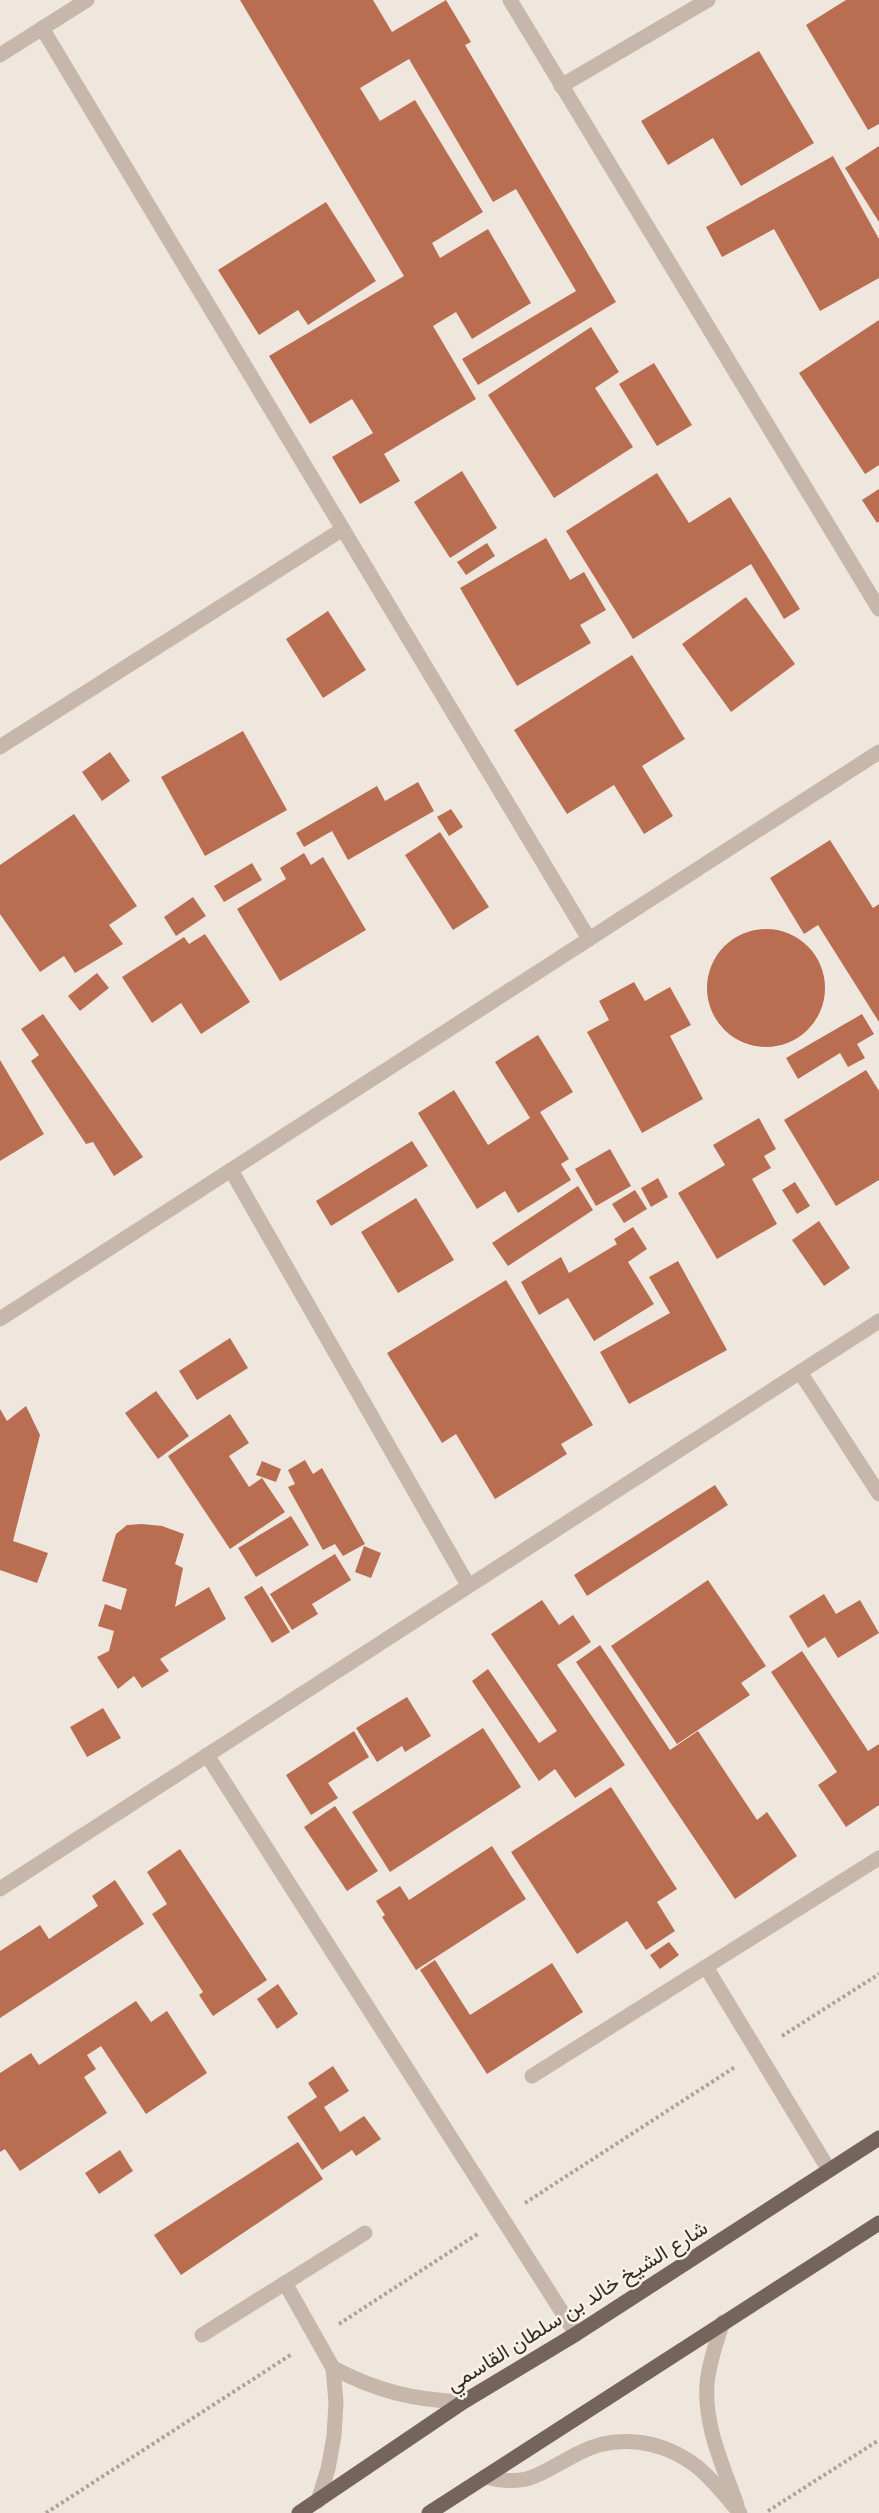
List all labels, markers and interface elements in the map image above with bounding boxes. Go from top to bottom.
street label: شارع الشيخ خالد بن سلطان القاسمي [441,2215,715,2401]

